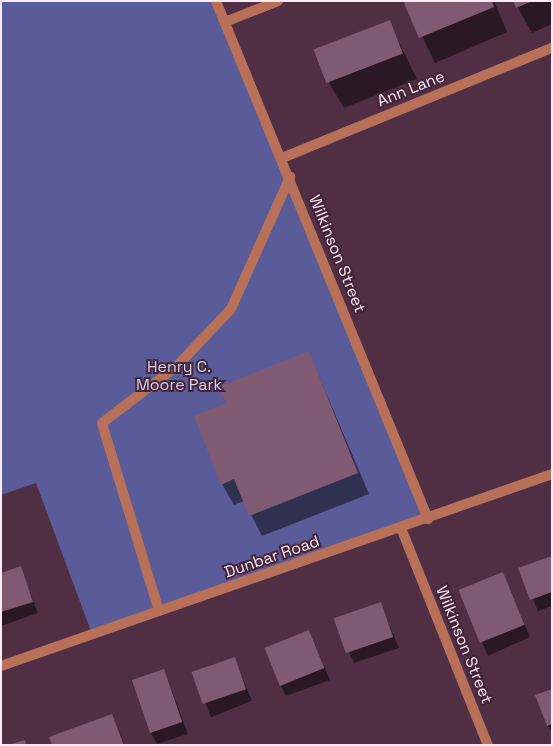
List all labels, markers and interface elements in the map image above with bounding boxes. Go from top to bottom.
street label: Ann Lane [374,67,448,111]
street label: Wilkinson Street [305,192,369,316]
park label: Henry C. Moore Park [136,357,222,395]
street label: Dunbar Road [222,532,322,582]
street label: Wilkinson Street [432,583,496,707]

